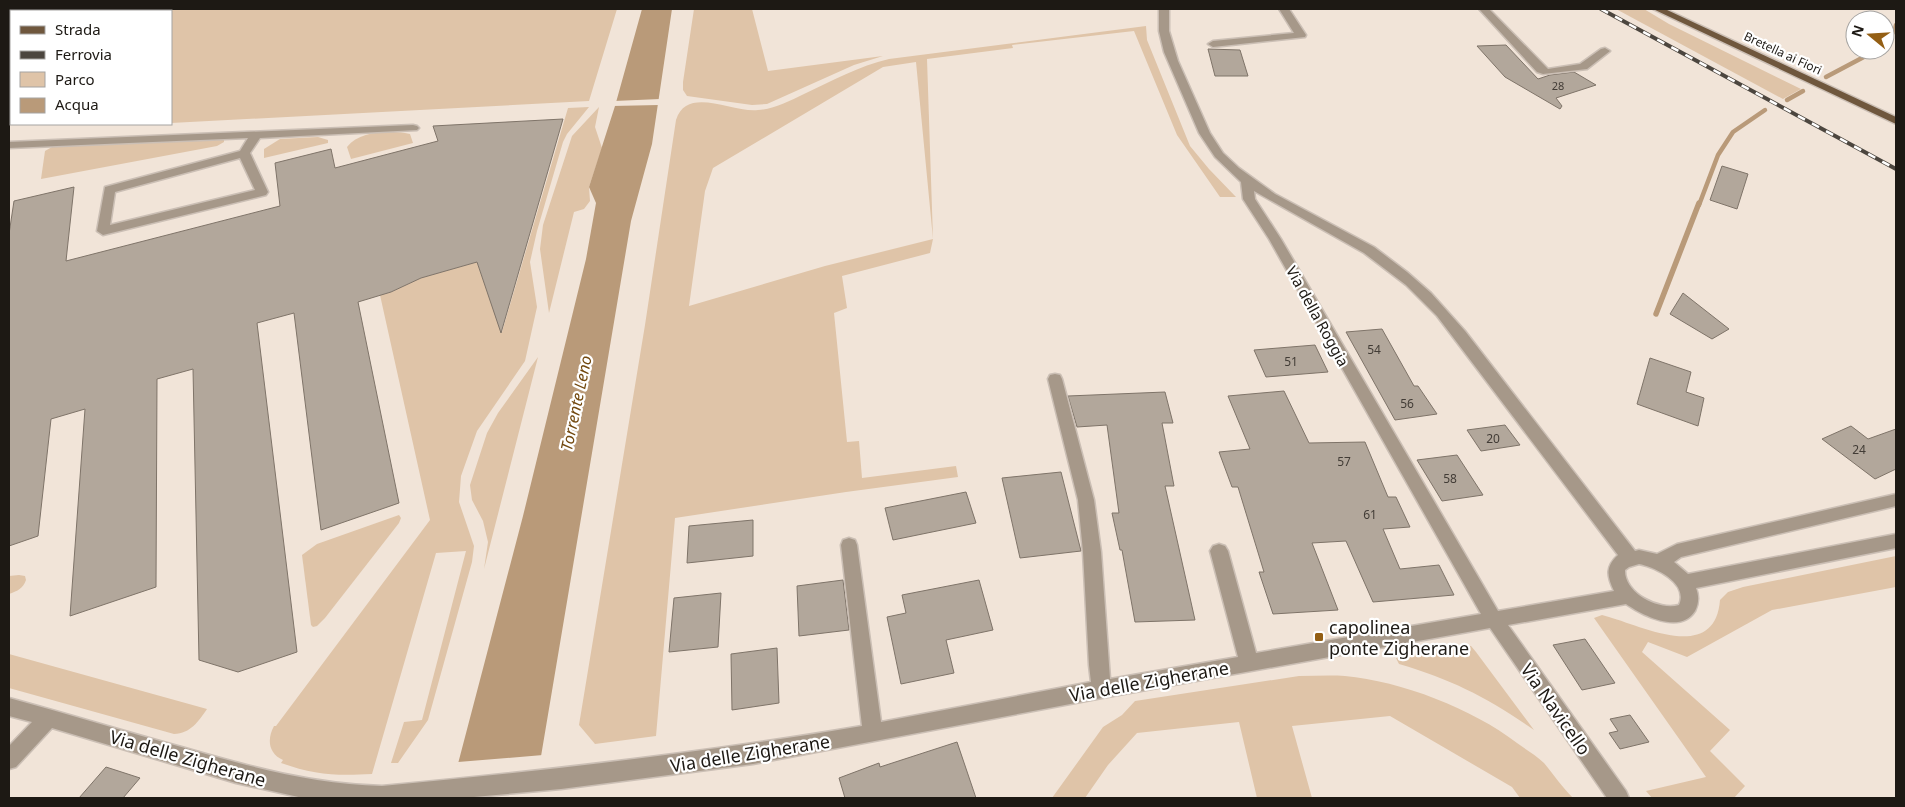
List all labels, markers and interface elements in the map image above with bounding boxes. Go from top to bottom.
legend [10,10,172,125]
north arrow [1845,10,1895,60]
text: Strada [55,19,101,39]
text: N [1846,22,1868,39]
street label: Bretella ai Fiori [1741,28,1825,78]
text: Ferrovia [55,44,112,64]
text: Parco [55,69,95,89]
house number: 28 [1552,78,1564,93]
text: Acqua [55,94,99,114]
street label: Via della Roggia [1282,262,1354,370]
house number: 54 [1367,341,1381,358]
water label: Torrente Leno [555,353,597,453]
house number: 51 [1284,353,1298,370]
house number: 56 [1400,395,1414,412]
house number: 20 [1486,430,1500,447]
house number: 24 [1852,441,1866,458]
house number: 57 [1337,453,1351,470]
house number: 58 [1443,470,1457,487]
house number: 61 [1363,506,1377,523]
place label: capolinea ponte Zigherane [1329,615,1469,660]
marker: capolinea ponte Zigherane [1313,631,1325,643]
street label: Via delle Zigherane [1067,655,1231,707]
street label: Via Navicello [1516,658,1596,760]
street label: Via delle Zigherane [107,724,269,792]
street label: Via delle Zigherane [668,729,832,777]

